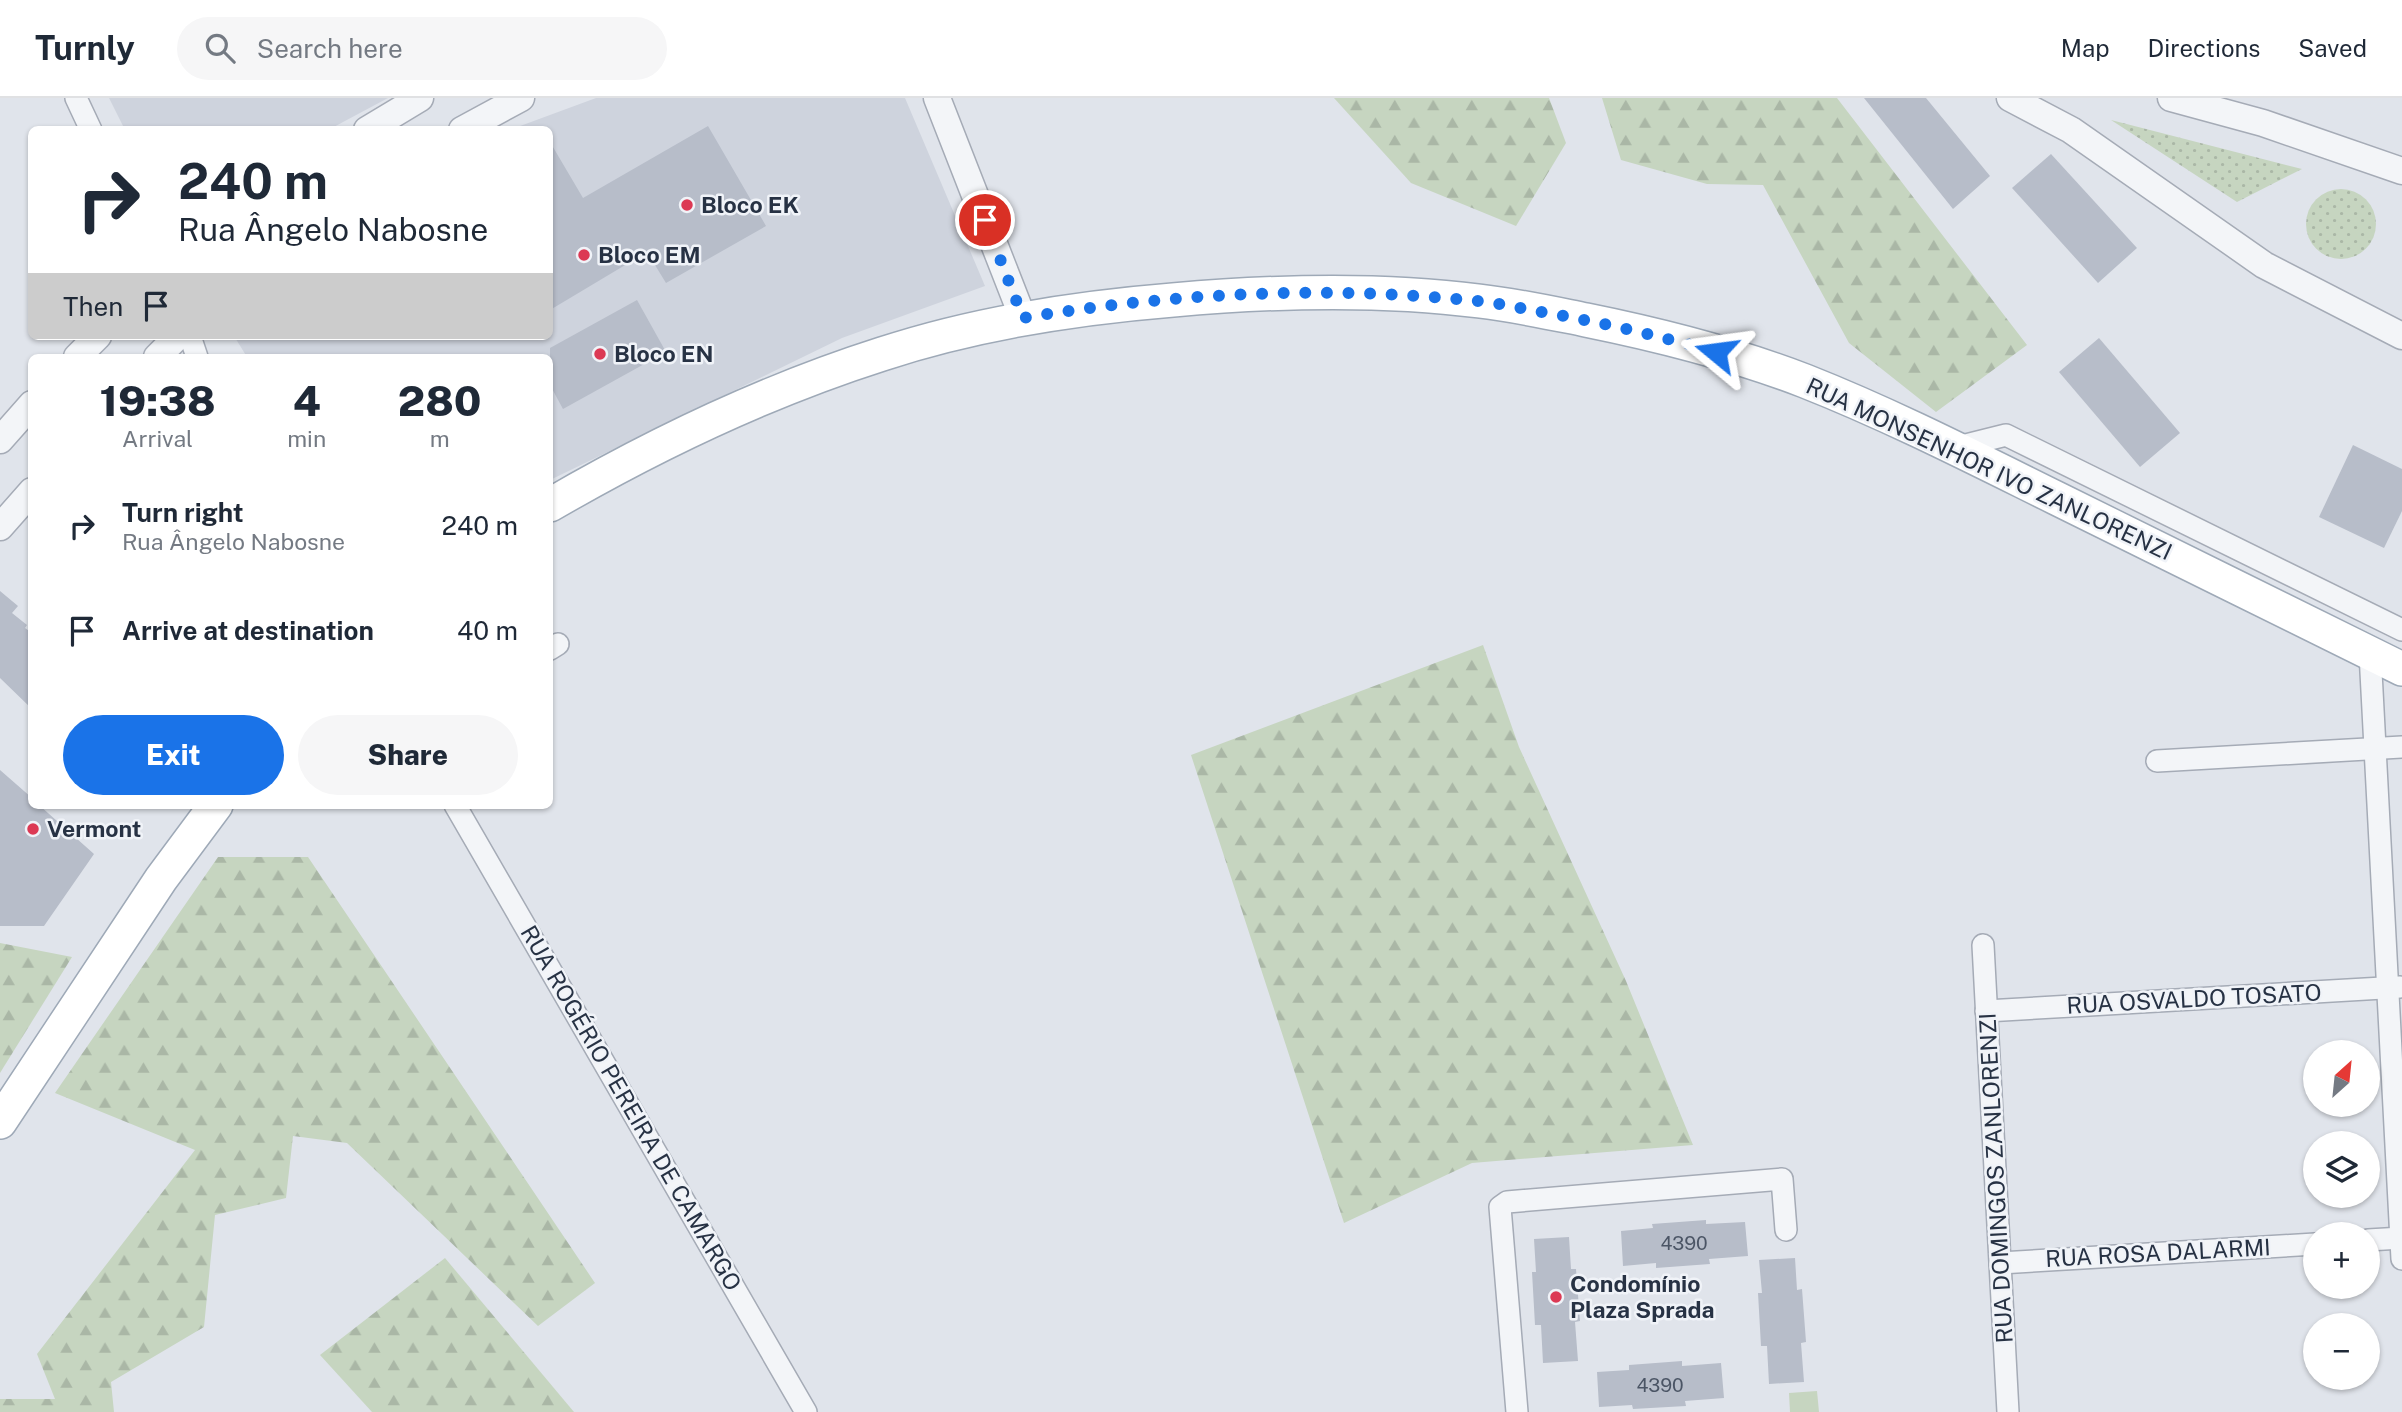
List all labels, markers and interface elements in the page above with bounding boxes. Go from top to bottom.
search box [177,17,667,80]
text: Turnly [35,29,135,67]
icon: search [201,29,239,67]
text: Search here [257,33,403,64]
text: Map [2061,34,2110,62]
text: Directions [2148,34,2260,62]
text: Saved [2298,34,2367,62]
text: 240 m [178,152,328,210]
icon: right [63,154,154,245]
pin [955,190,1015,250]
place label: Bloco EK [701,191,799,218]
marker: Bloco EK [679,197,695,213]
icon: arrive [966,201,1004,239]
text: Rua Ângelo Nabosne [178,211,488,248]
place label: Bloco EM [598,241,701,268]
marker: Bloco EM [576,247,592,263]
icon: arrive [137,287,175,325]
text: Then [63,291,123,322]
position arrow [1679,315,1753,389]
place label: Bloco EN [614,340,713,367]
marker: Bloco EN [592,346,608,362]
street label: RUA MONSENHOR IVO ZANLORENZI [1802,372,2176,565]
text: 19:38 [100,376,216,425]
text: 4 [293,376,321,425]
text: 280 [398,376,481,425]
text: Arrival [122,425,193,452]
text: min [287,425,326,452]
text: m [430,425,450,452]
text: Turn right [122,497,244,528]
icon: right [63,507,101,545]
text: 240 m [441,510,518,541]
text: Rua Ângelo Nabosne [122,528,345,555]
icon: arrive [63,612,101,650]
text: Arrive at destination [122,615,374,646]
text: 40 m [457,615,518,646]
button: Exit [63,715,284,795]
button: Share [298,715,518,795]
place label: Vermont [47,815,141,842]
marker: Vermont [25,821,41,837]
street label: RUA ROGÉRIO PEREIRA DE CAMARGO [516,921,747,1295]
street label: RUA OSVALDO TOSATO [2066,978,2322,1019]
street label: RUA DOMINGOS ZANLORENZI [1973,1012,2018,1344]
north arrow [2303,1040,2380,1116]
map controls [2303,1040,2380,1390]
button: layers [2303,1131,2380,1208]
button: + [2303,1222,2380,1299]
house number: 4390 [1660,1232,1708,1254]
street label: RUA ROSA DALARMI [2045,1233,2271,1272]
place label: Condomínio Plaza Sprada [1570,1270,1714,1323]
marker: Condomínio Plaza Sprada [1548,1289,1564,1305]
button: − [2303,1313,2380,1390]
house number: 4390 [1636,1374,1684,1396]

